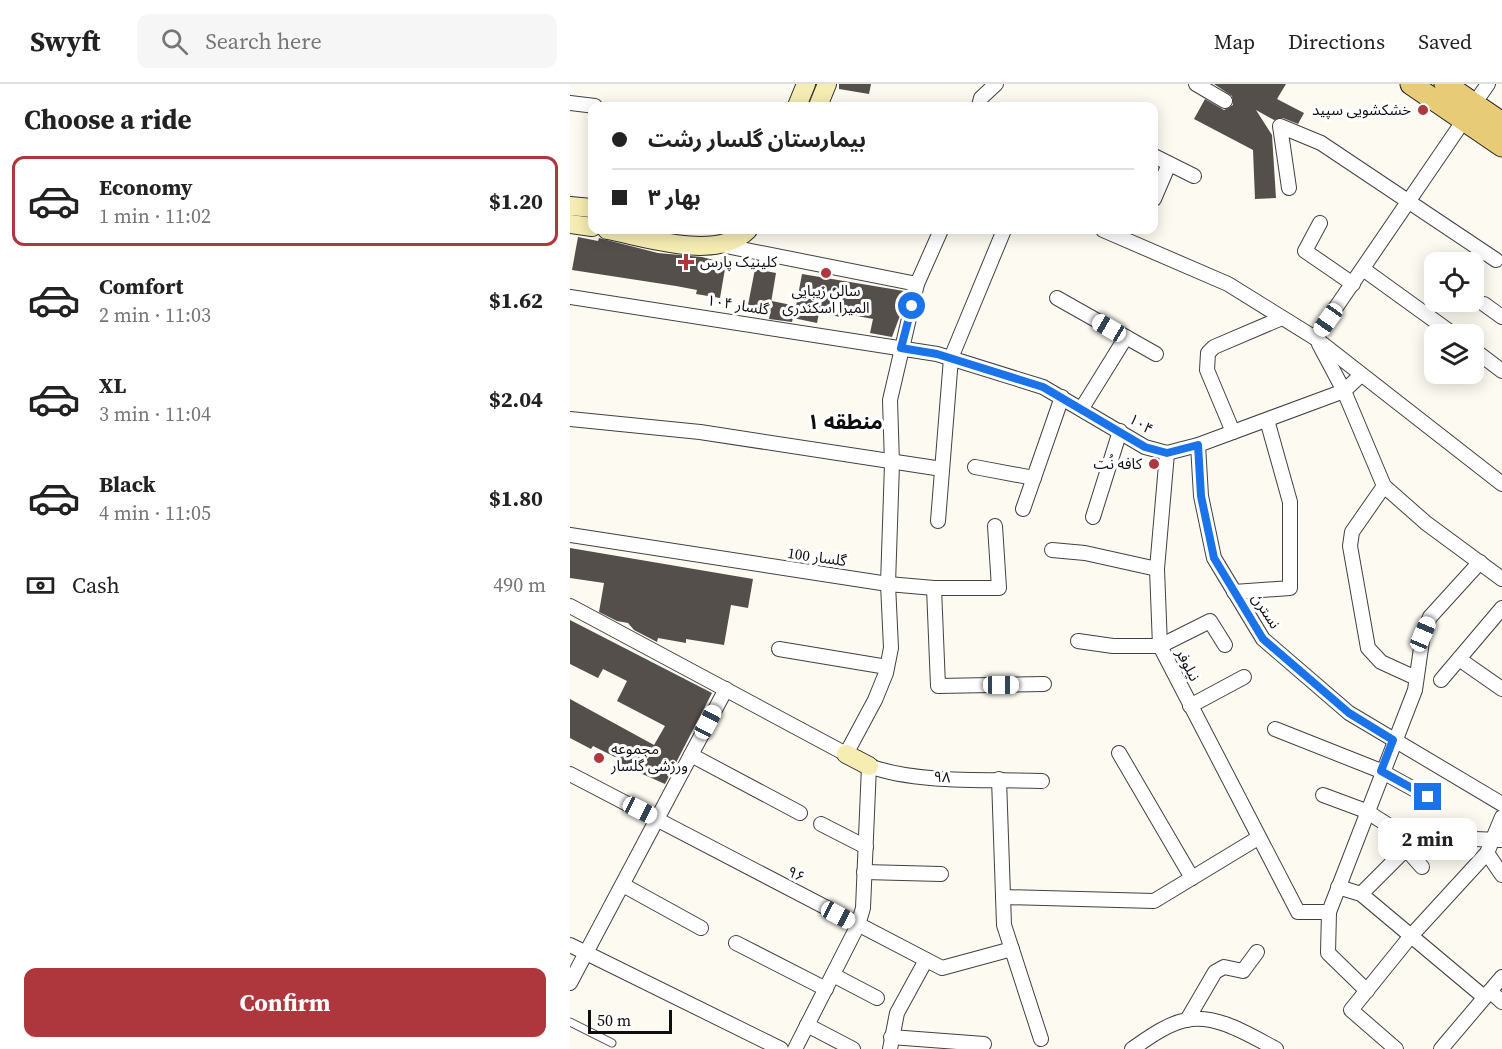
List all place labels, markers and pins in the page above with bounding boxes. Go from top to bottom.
place label: خشکشویی سپید [1312,99,1411,120]
marker: خشکشویی سپید [1416,103,1430,117]
place label: کلینیک پارس [700,251,778,272]
marker: کلینیک پارس [677,253,695,271]
marker: سالن زیبایی المیرا اسکندری [819,266,833,280]
place label: سالن زیبایی المیرا اسکندری [782,280,870,318]
place label: کافه نُت [1094,453,1143,474]
marker: کافه نُت [1147,457,1161,471]
place label: مجموعه ورزشی گلسار [610,738,688,776]
marker: مجموعه ورزشی گلسار [592,751,606,765]

